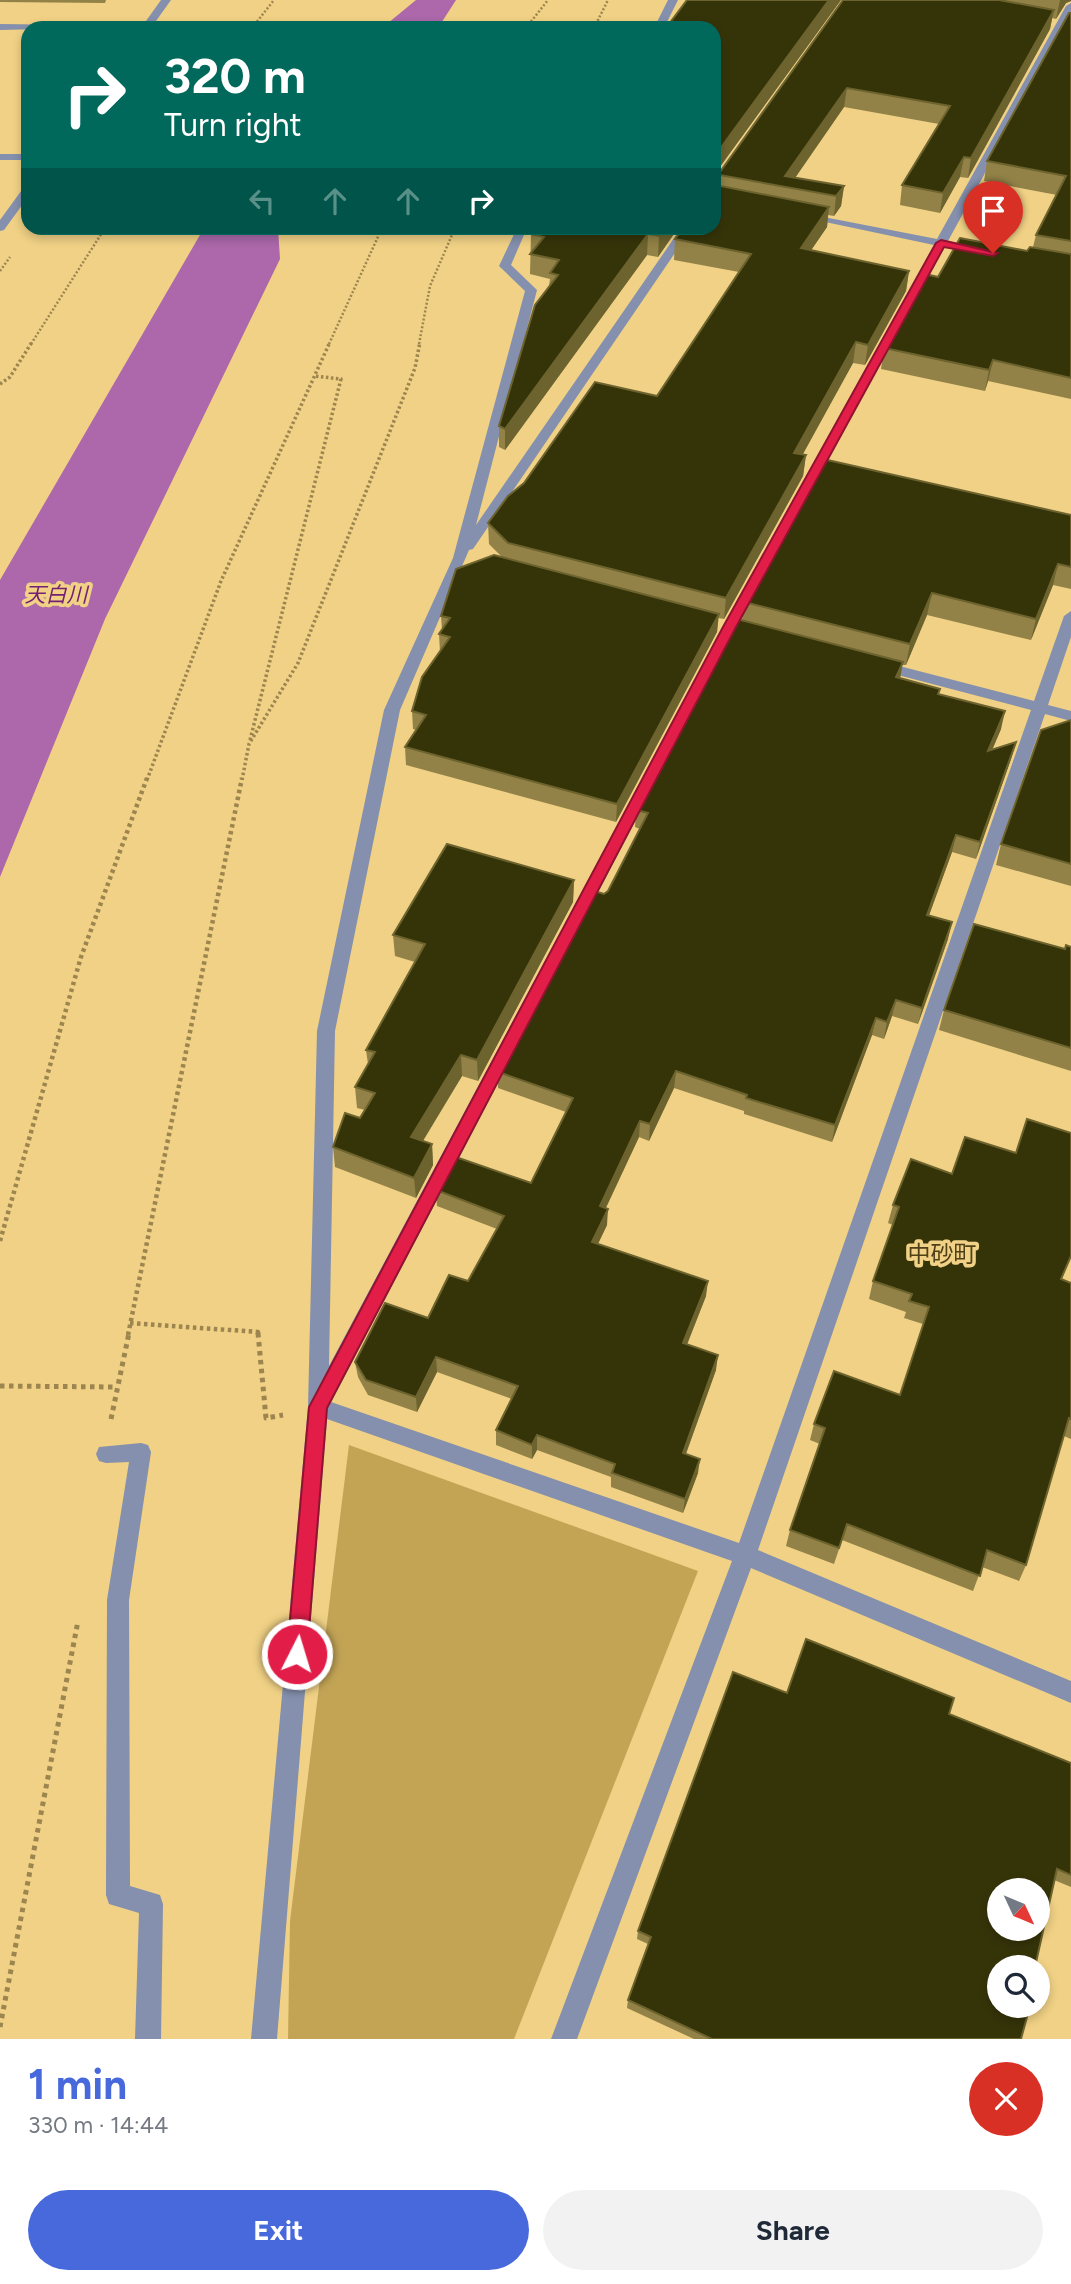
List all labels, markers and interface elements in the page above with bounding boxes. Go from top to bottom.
text: 320 m [164,46,306,105]
icon: right [49,49,140,140]
text: Turn right [164,106,302,144]
pin [963,181,1023,253]
icon: left [243,182,281,220]
icon: ahead [316,182,354,220]
icon: ahead [389,182,427,220]
icon: right [462,182,500,220]
icon: arrive [974,192,1012,230]
water label: 天白川 [25,582,89,607]
district label: 中砂町 [908,1240,977,1268]
position arrow [260,1617,334,1691]
north arrow [987,1878,1050,1941]
map controls [987,1878,1050,2018]
button: search [987,1955,1050,2018]
text: 1 min [28,2059,127,2110]
button: close [969,2062,1043,2136]
text: 330 m · 14:44 [28,2111,168,2139]
button: Exit [28,2190,529,2270]
button: Share [543,2190,1043,2270]

